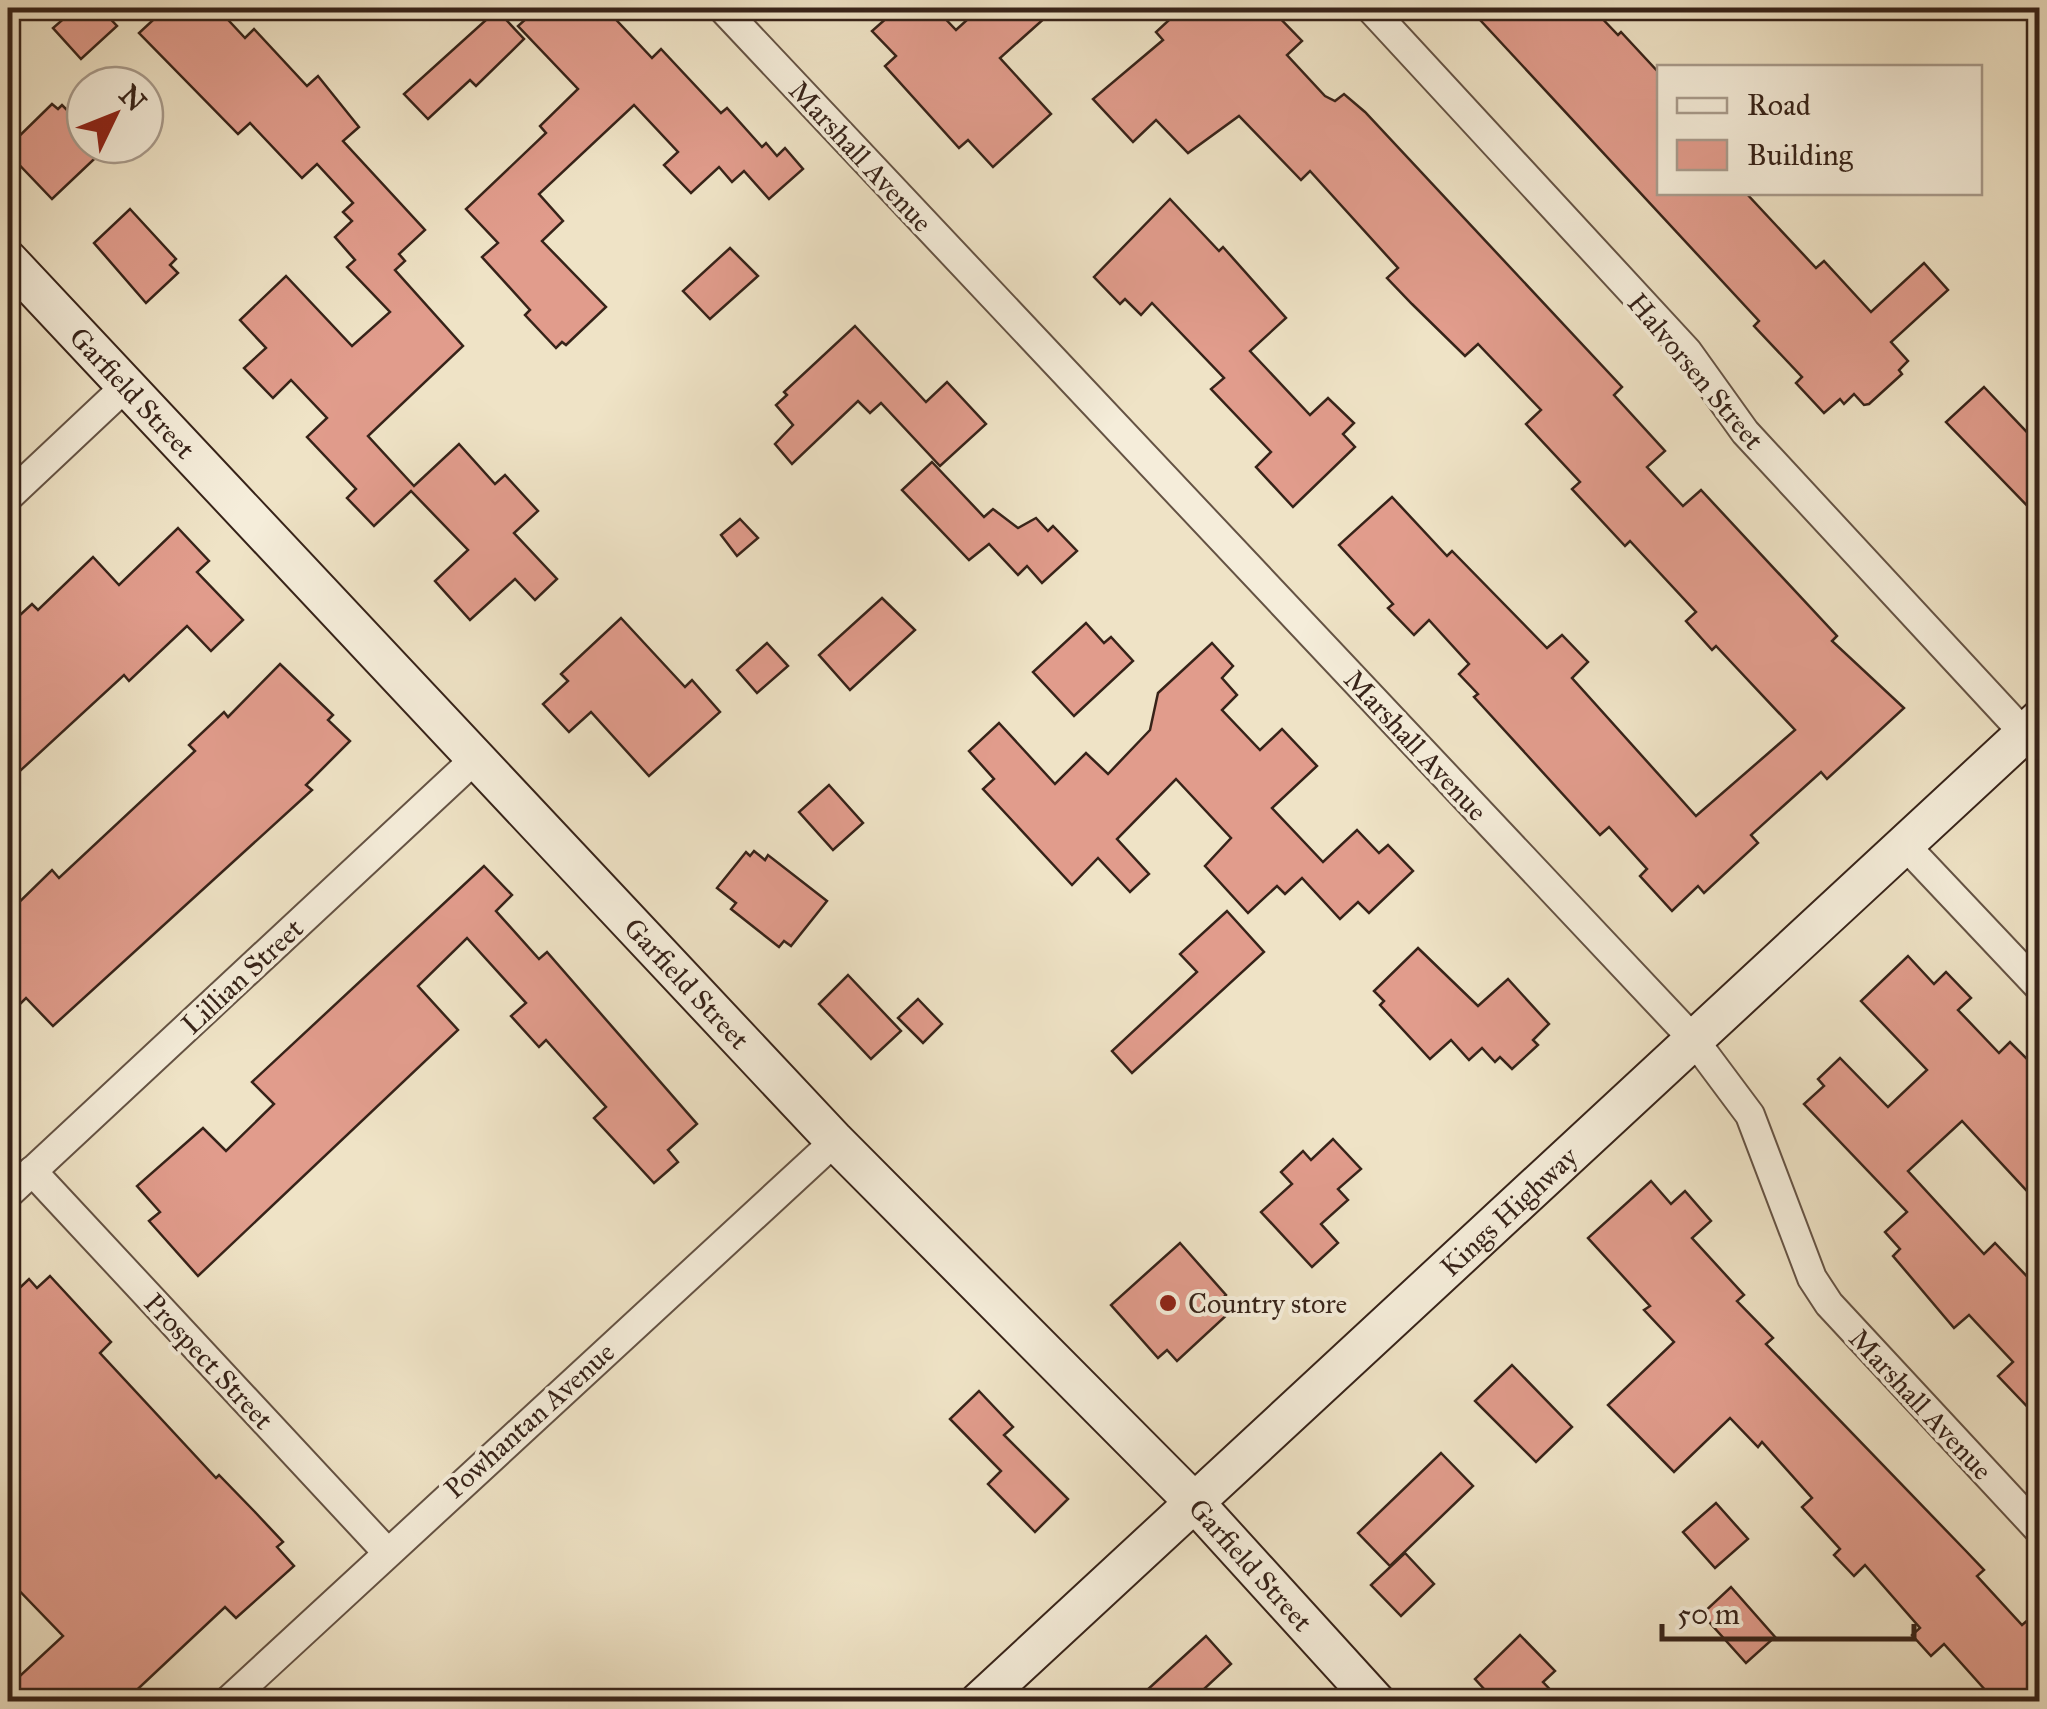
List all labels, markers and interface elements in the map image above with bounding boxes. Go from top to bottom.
north arrow [65,65,165,165]
legend [1657,65,1982,195]
street label: Marshall Avenue [782,73,940,239]
text: N [112,78,154,119]
text: Road [1747,87,1811,123]
text: Building [1747,137,1854,173]
street label: Halvorsen Street [1620,286,1771,457]
street label: Garfield Street [62,320,202,466]
street label: Marshall Avenue [1337,662,1495,828]
street label: Garfield Street [616,910,757,1057]
street label: Lillian Street [174,911,311,1042]
street label: Kings Highway [1433,1139,1586,1284]
street label: Prospect Street [137,1286,281,1437]
place label: Country store [1188,1286,1347,1321]
marker: Country store [1157,1292,1179,1314]
street label: Marshall Avenue [1842,1321,2000,1487]
street label: Powhantan Avenue [437,1335,622,1506]
street label: Garfield Street [1181,1491,1320,1639]
scale bar [1662,1579,1914,1641]
text: 50 m [1677,1596,1740,1632]

